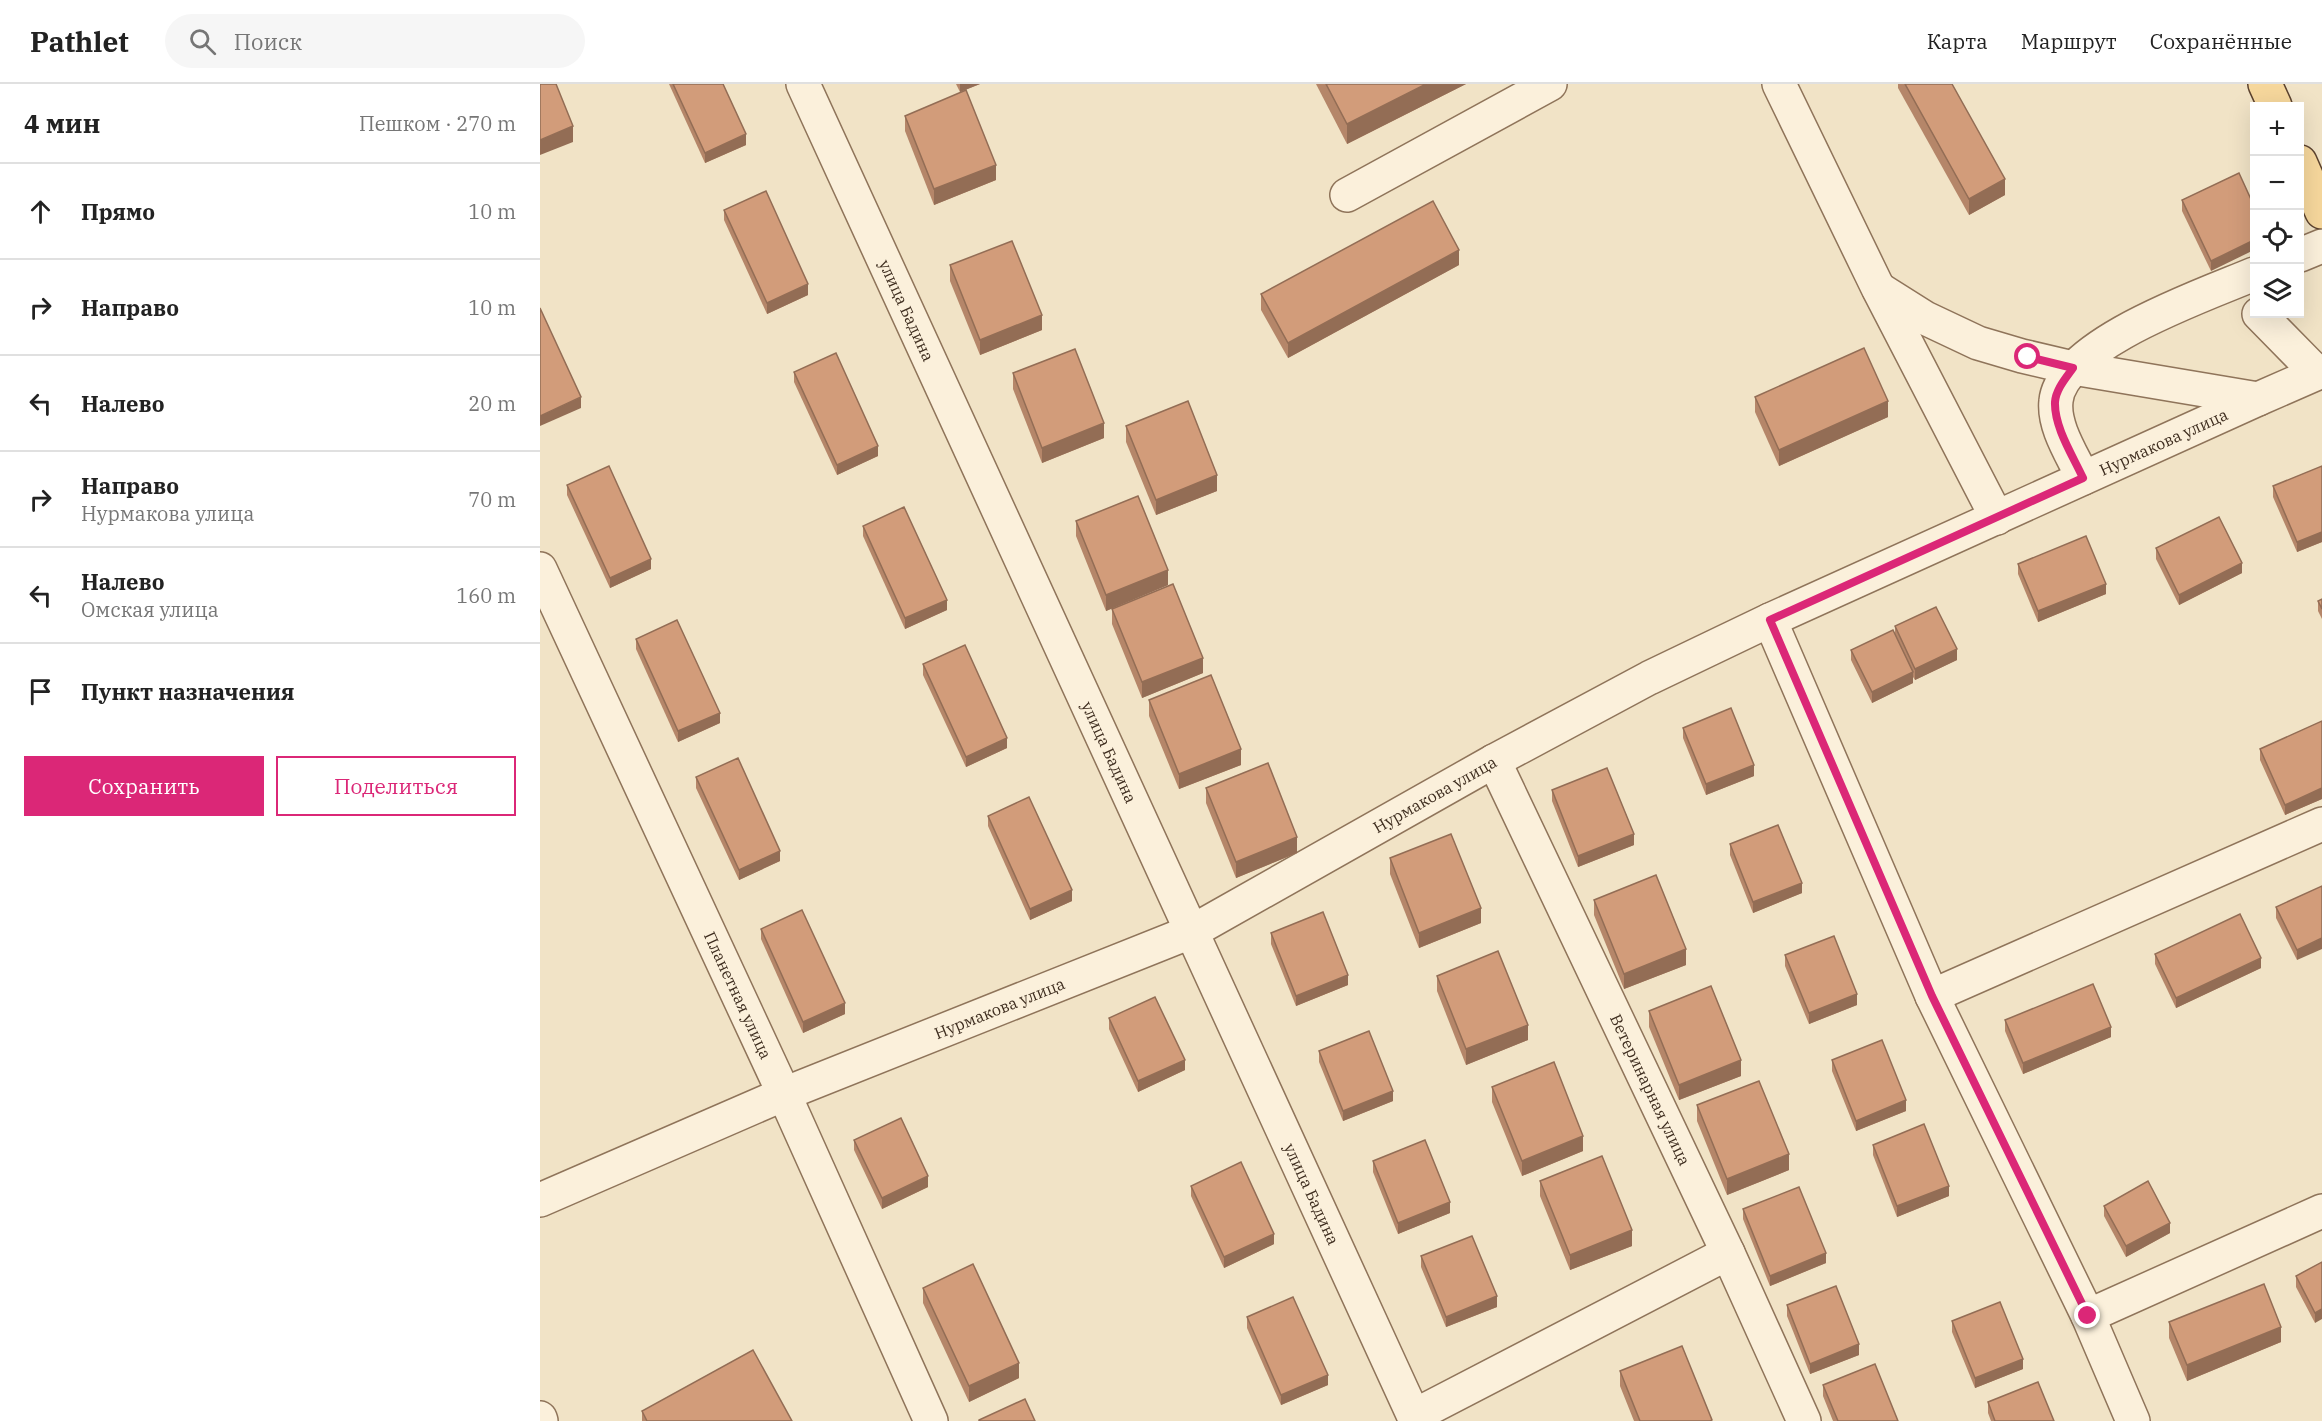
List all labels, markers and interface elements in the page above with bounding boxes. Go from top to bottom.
search box [165,14,585,68]
text: Pathlet [30,23,129,60]
icon: search [186,25,219,58]
text: Поиск [234,27,302,56]
text: Карта [1927,27,1988,55]
text: Маршрут [2021,27,2117,55]
text: Сохранённые [2150,27,2292,55]
map controls [2250,102,2304,318]
button: + [2250,102,2304,156]
text: 4 мин [24,106,100,140]
text: Пешком · 270 m [359,110,516,137]
button: − [2250,156,2304,210]
icon: ahead [24,195,57,228]
text: Прямо [81,197,155,226]
text: 10 m [468,198,516,225]
button: locate [2250,210,2304,264]
street label: улица Бадина [875,256,939,365]
button: layers [2250,264,2304,318]
icon: right [24,291,57,324]
text: Направо [81,293,179,322]
text: 10 m [468,294,516,321]
route start [2014,343,2040,369]
icon: left [24,387,57,420]
text: Налево [81,389,165,418]
text: 20 m [468,390,516,417]
street label: Нурмакова улица [2096,404,2231,480]
text: Направо [81,471,179,500]
icon: right [24,483,57,516]
text: 70 m [468,486,516,513]
text: Нурмакова улица [81,500,254,527]
text: Налево [81,567,165,596]
icon: left [24,579,57,612]
text: 160 m [456,582,516,609]
text: Омская улица [81,596,219,623]
icon: arrive [24,675,57,708]
text: Пункт назначения [81,677,295,706]
street label: улица Бадина [1077,698,1141,806]
street label: Нурмакова улица [1369,751,1500,837]
button: Сохранить [24,756,264,816]
button: Поделиться [276,756,516,816]
street label: Планетная улица [700,928,776,1062]
street label: Нурмакова улица [931,973,1068,1043]
street label: Ветеринарная улица [1606,1011,1695,1169]
street label: улица Бадина [1280,1140,1344,1248]
route end [2074,1302,2100,1328]

